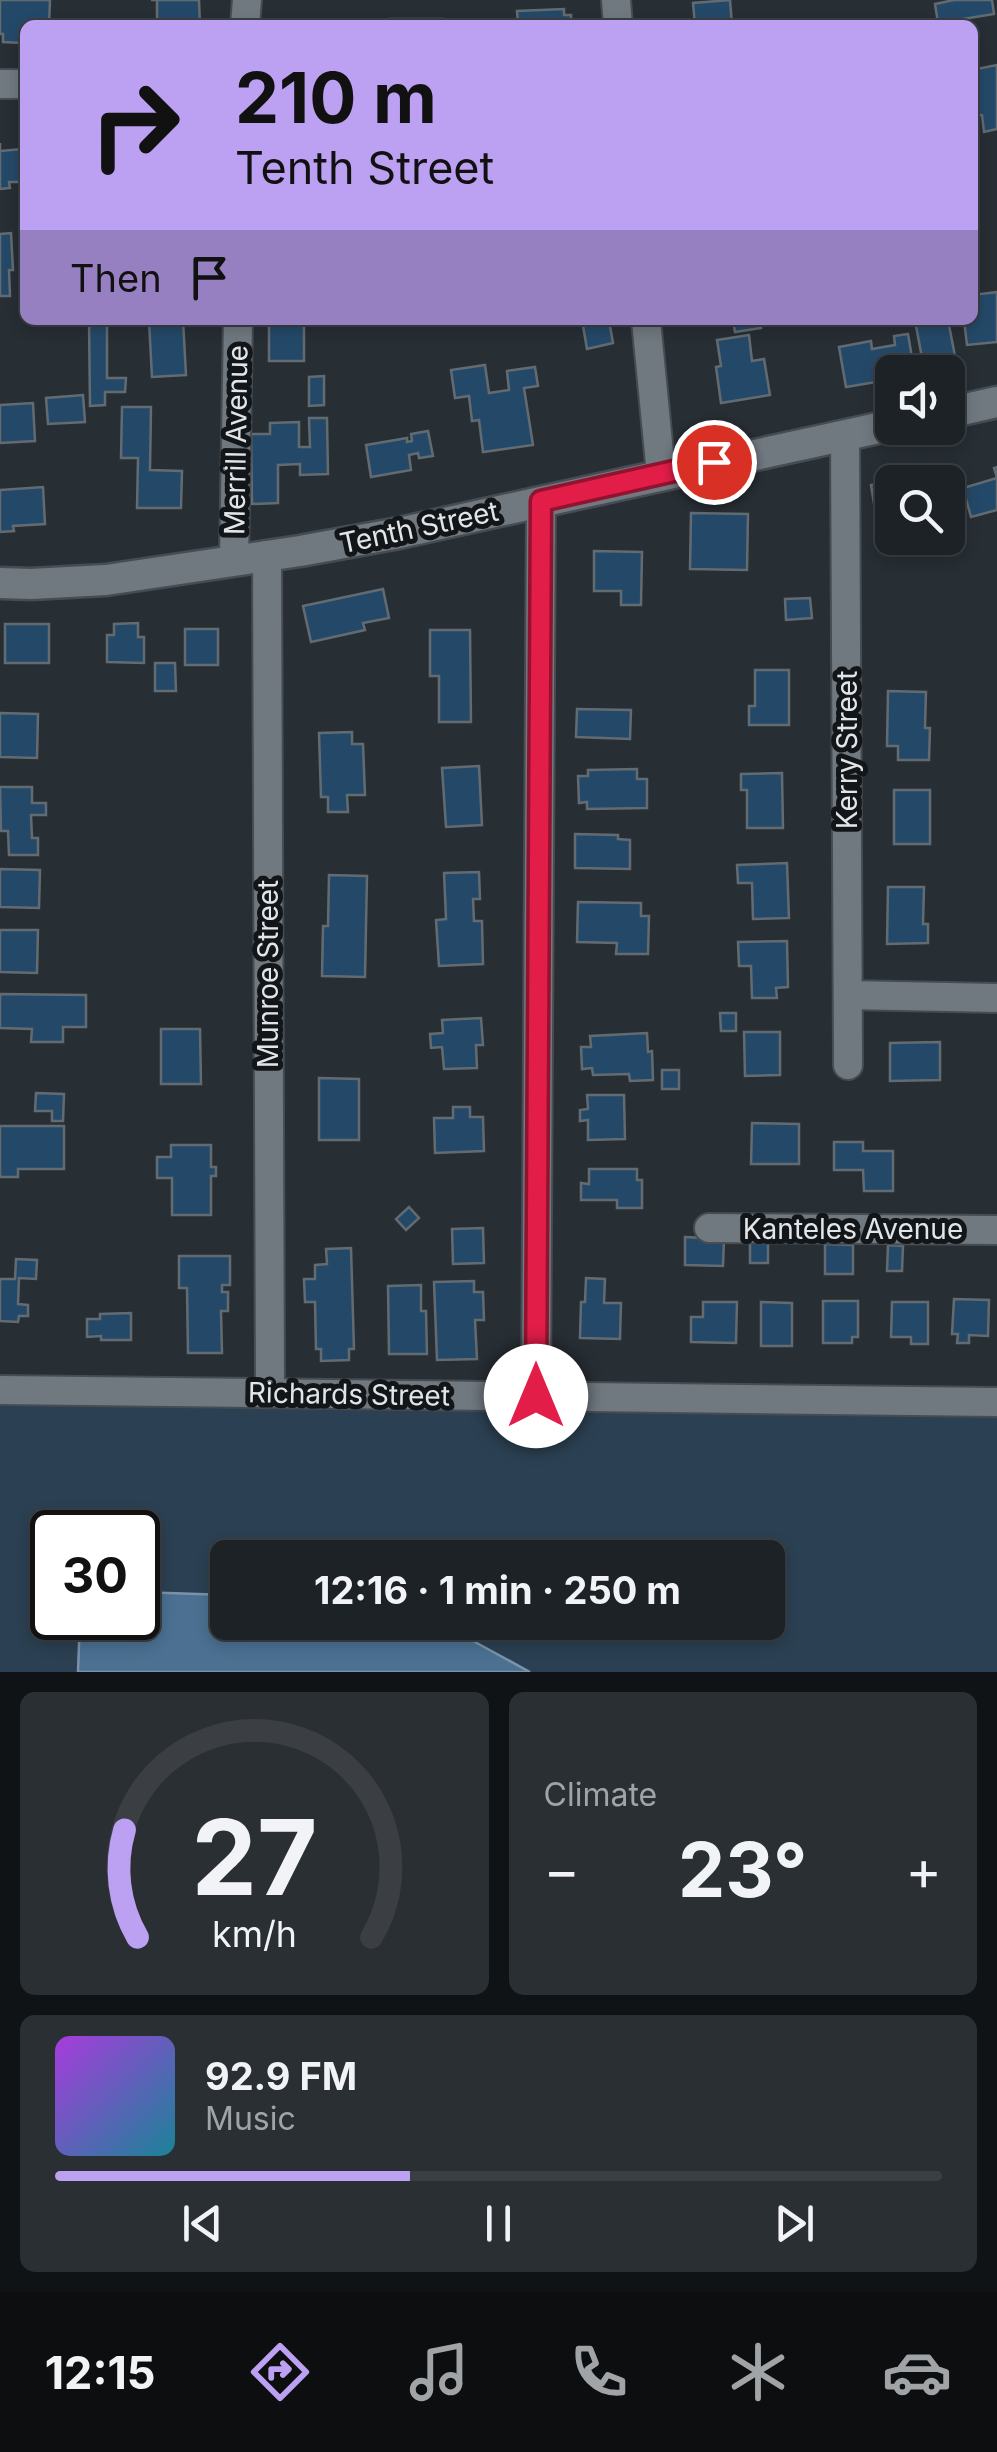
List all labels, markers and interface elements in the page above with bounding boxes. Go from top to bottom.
text: 210 m [235,55,437,140]
icon: right [70,60,200,190]
text: Tenth Street [235,140,494,195]
icon: arrive [182,250,237,305]
text: Then [70,255,162,301]
street label: Merrill Avenue [217,345,255,535]
map controls [875,355,965,555]
button: sound [875,355,965,445]
pin [672,420,757,505]
icon: arrive [687,435,742,490]
button: search [875,465,965,555]
street label: Tenth Street [337,494,501,560]
street label: Kerry Street [830,671,864,829]
street label: Munroe Street [251,880,285,1068]
street label: Kanteles Avenue [743,1212,963,1246]
position arrow [484,1344,588,1448]
street label: Richards Street [248,1375,450,1413]
speed limit sign: 30 [30,1510,160,1640]
text: 12:16 · 1 min · 250 m [314,1567,681,1613]
text: Climate [544,1775,657,1814]
text: 27 [191,1794,317,1920]
text: 23° [678,1824,808,1915]
text: − [544,1837,580,1903]
text: + [906,1837,942,1903]
text: km/h [212,1912,297,1956]
text: 92.9 FM [205,2053,357,2099]
text: Music [205,2099,296,2138]
icon: previous [175,2196,230,2251]
icon: pause [471,2196,526,2251]
icon: next [767,2196,822,2251]
icon: directions [245,2337,315,2407]
icon: music [404,2337,474,2407]
icon: phone [564,2337,634,2407]
icon: climate [723,2337,793,2407]
icon: car [882,2337,952,2407]
text: 12:15 [45,2345,156,2400]

